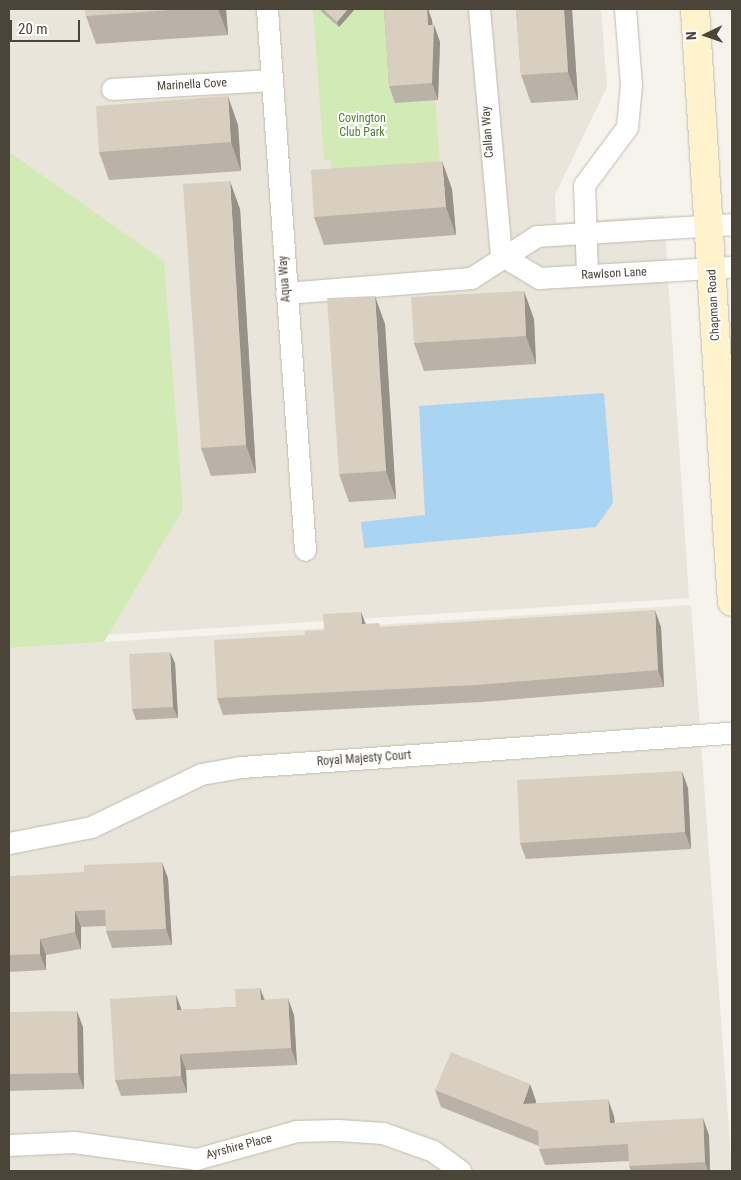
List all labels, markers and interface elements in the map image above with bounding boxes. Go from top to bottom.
scale bar [12,10,82,42]
north arrow [681,10,731,60]
text: 20 m [18,20,48,38]
text: N [683,31,699,40]
street label: Marinella Cove [157,76,227,94]
street label: Callan Way [479,106,497,158]
park label: Covington Club Park [338,112,386,140]
street label: Aqua Way [276,255,294,303]
street label: Rawlson Lane [581,265,647,283]
street label: Chapman Road [705,269,723,341]
street label: Royal Majesty Court [316,749,412,769]
street label: Ayrshire Place [205,1131,273,1163]

